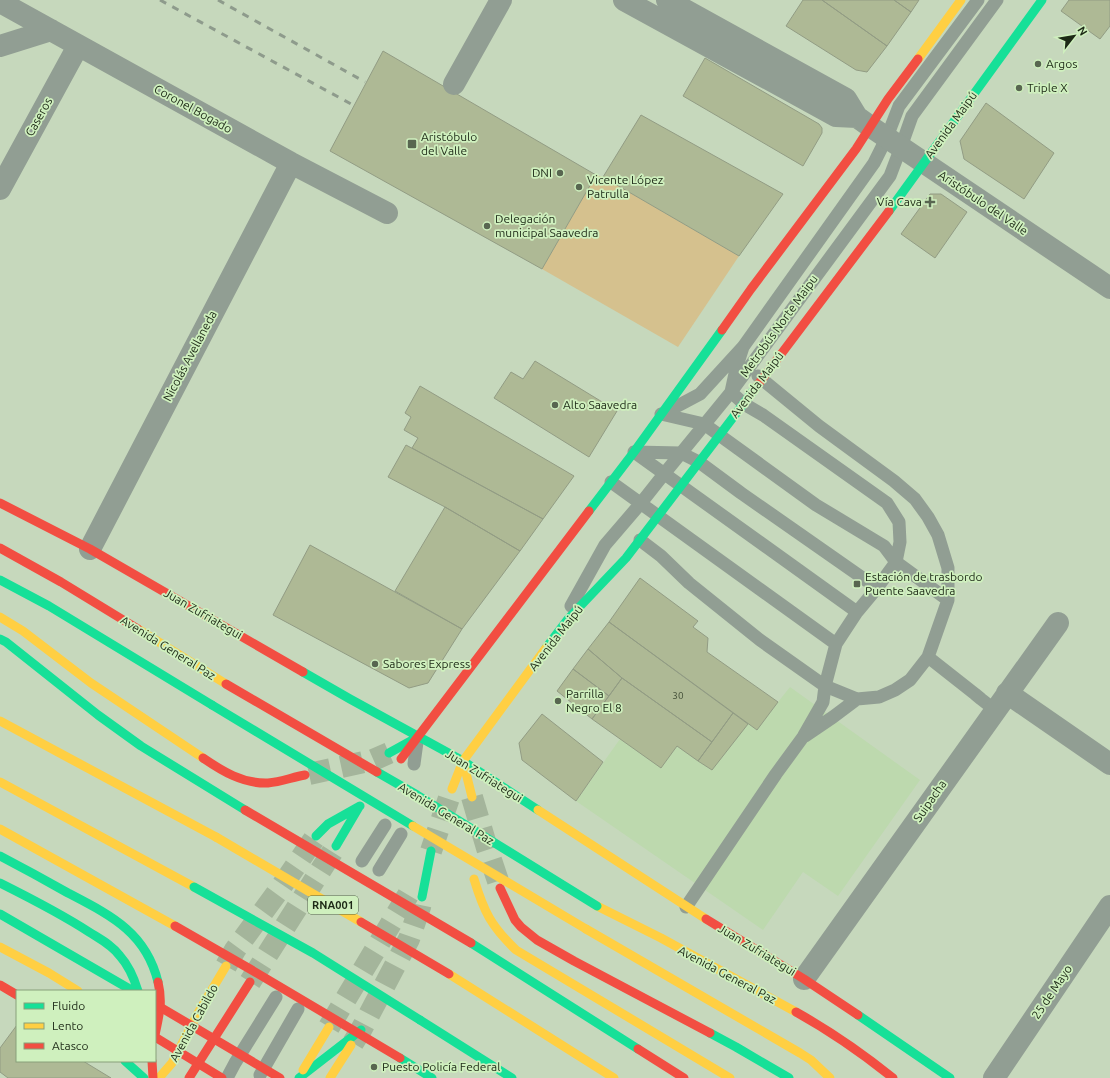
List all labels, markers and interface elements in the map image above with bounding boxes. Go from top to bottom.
north arrow [1054,16,1094,56]
text: N [1075,24,1090,37]
place label: Argos [1046,57,1077,70]
marker: Argos [1033,59,1043,69]
place label: Triple X [1027,81,1068,94]
street label: Coronel Bogado [152,82,234,135]
marker: Triple X [1014,83,1024,93]
street label: Avenida Maipú [922,89,979,161]
street label: Caseros [23,95,54,138]
place label: Aristóbulo del Valle [421,130,477,157]
marker: Aristóbulo del Valle [406,138,418,150]
place label: DNI [532,166,552,179]
marker: DNI [555,168,565,178]
street label: Aristóbulo del Valle [936,168,1030,237]
place label: Vicente López Patrulla [587,173,664,200]
marker: Vicente López Patrulla [574,182,584,192]
place label: Vía Cava [877,195,922,208]
marker: Vía Cava [925,197,935,207]
place label: Delegación municipal Saavedra [495,212,598,239]
marker: Delegación municipal Saavedra [482,221,492,231]
street label: Metrobús Norte Maipu [737,272,820,379]
street label: Nicolás Avellaneda [160,308,219,403]
street label: Avenida Maipú [728,349,786,420]
place label: Alto Saavedra [563,398,637,411]
marker: Alto Saavedra [550,400,560,410]
place label: Estación de trasbordo Puente Saavedra [865,570,983,597]
marker: Estación de trasbordo Puente Saavedra [852,579,862,589]
street label: Juan Zufriategui [162,586,245,641]
street label: Avenida Maipú [526,602,585,673]
street label: Avenida General Paz [119,613,218,682]
place label: Sabores Express [383,657,470,670]
marker: Sabores Express [370,659,380,669]
place label: Parrilla Negro El 8 [566,687,622,714]
house number: 30 [672,690,684,701]
marker: Parrilla Negro El 8 [553,696,563,706]
street label: Juan Zufriategui [443,747,525,805]
street label: Suipacha [911,777,949,824]
street label: Avenida General Paz [396,780,497,848]
road number: RNA001 [308,896,358,914]
street label: Juan Zufriategui [716,921,799,978]
street label: Avenida General Paz [676,943,779,1006]
street label: 25 de Mayo [1029,962,1074,1021]
street label: Avenida Cabildo [167,982,220,1064]
legend [16,990,156,1062]
text: Fluido [52,999,85,1012]
text: Lento [52,1019,83,1032]
text: Atasco [52,1039,88,1052]
place label: Puesto Policía Federal [382,1060,500,1073]
marker: Puesto Policía Federal [369,1062,379,1072]

